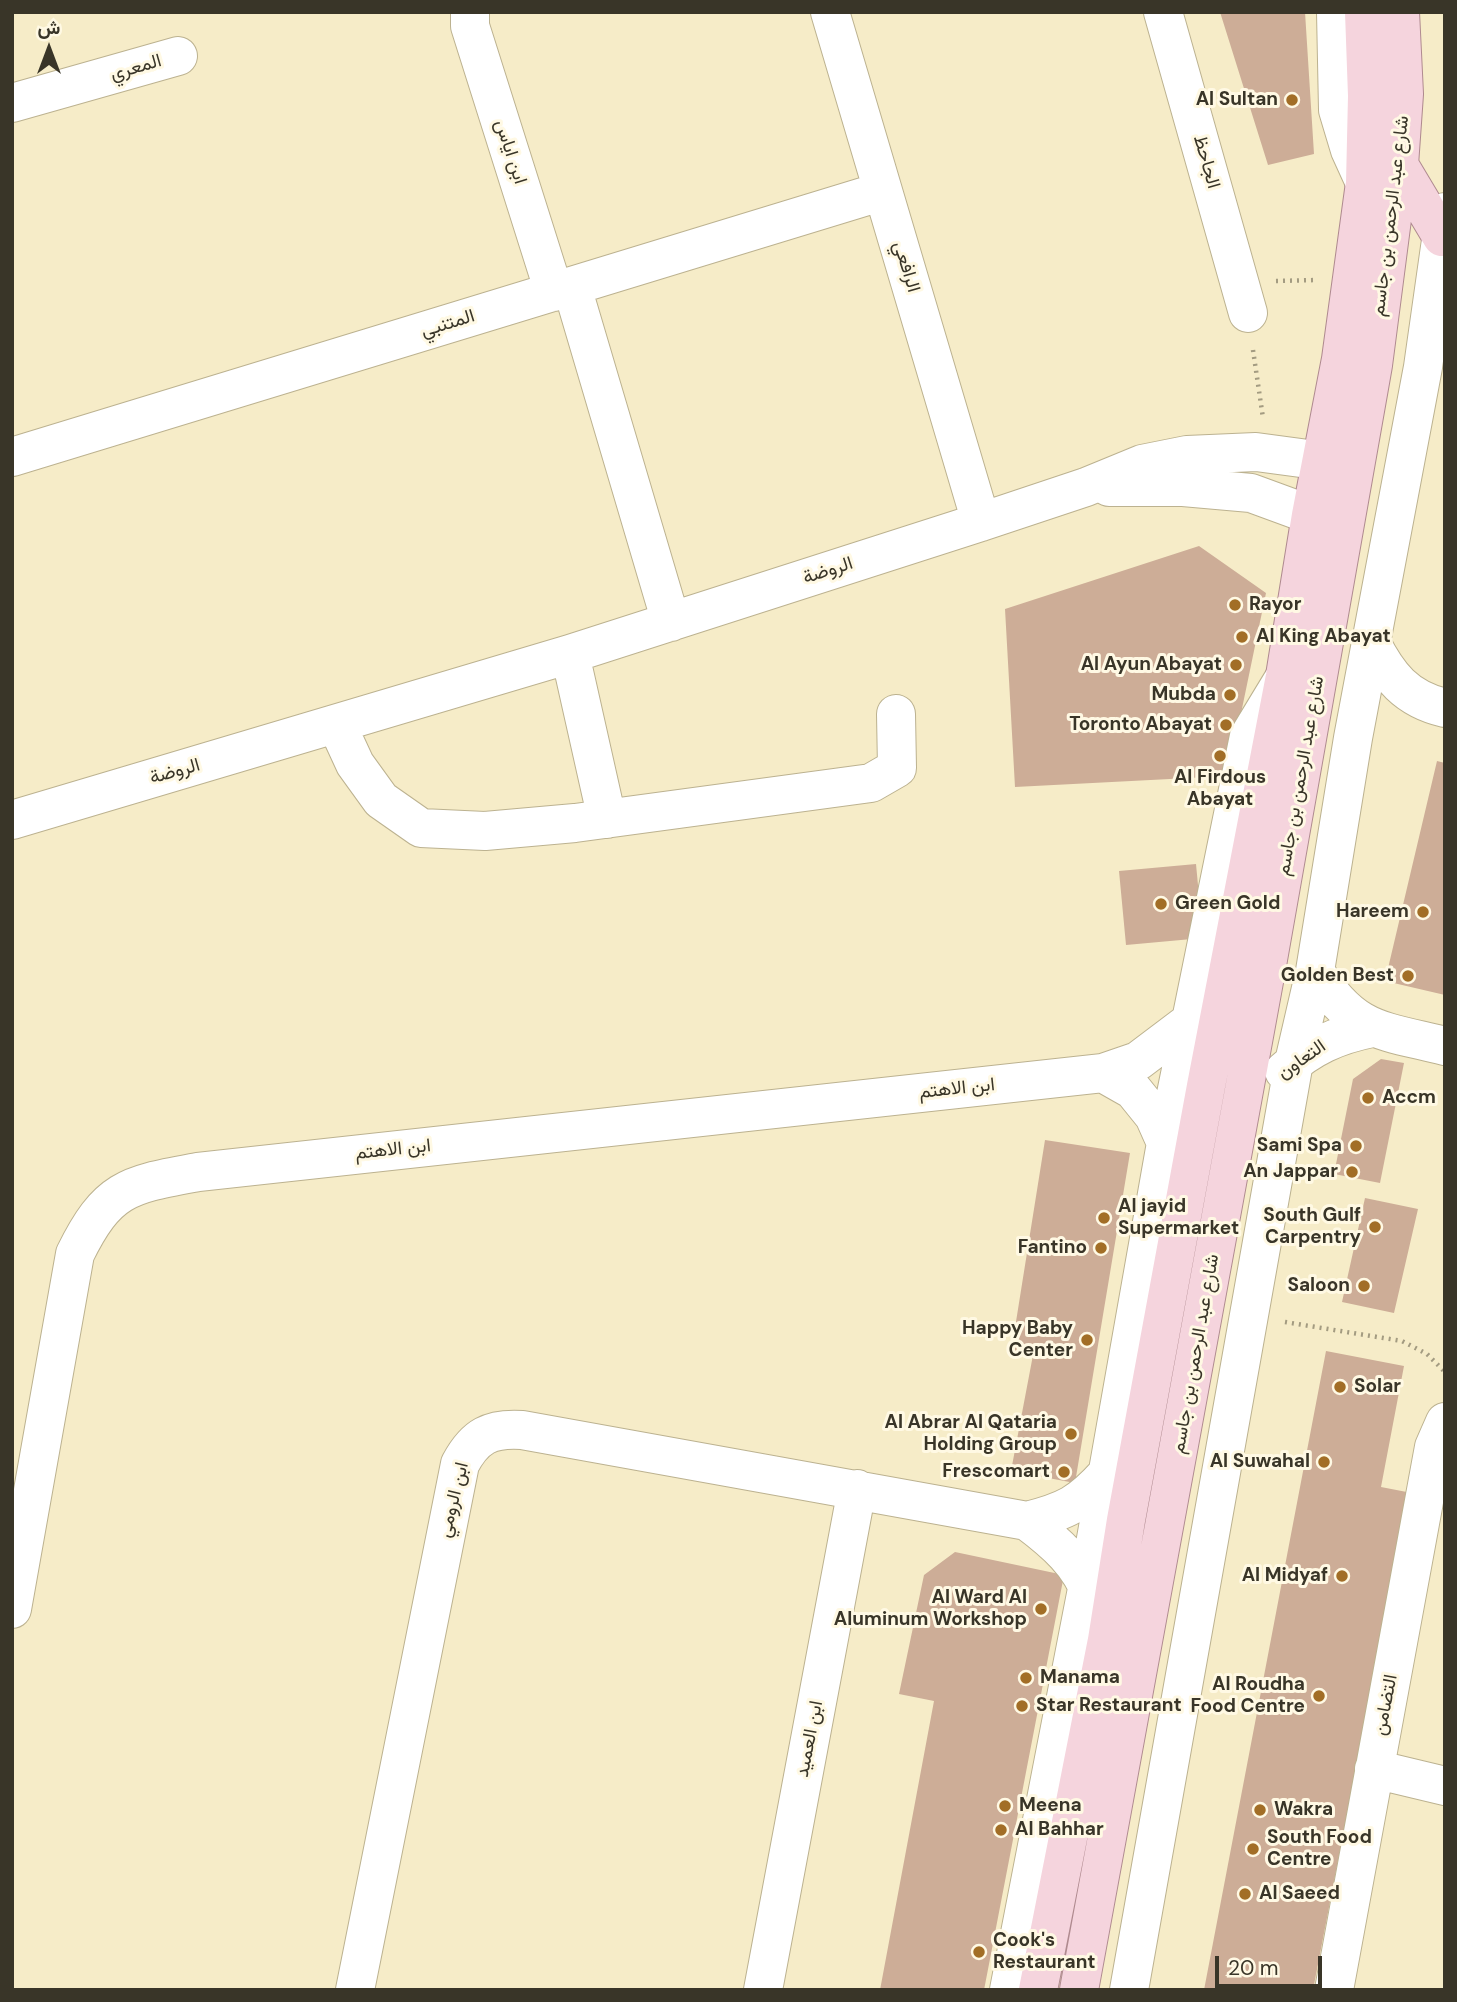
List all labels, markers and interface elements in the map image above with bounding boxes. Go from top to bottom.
north arrow [14,14,84,84]
text: ش [38,15,60,40]
street label: المعري [108,50,164,86]
place label: Al Sultan [1196,89,1278,111]
marker: Al Sultan [1284,92,1300,108]
street label: شارع عبد الرحمن بن جاسم [1367,114,1415,318]
street label: ابن اياس [489,117,531,187]
street label: الجاحظ [1187,132,1225,192]
street label: الرافعي [887,239,925,295]
street label: المتنبي [418,305,478,343]
street label: الروضة [800,552,856,590]
place label: Rayor [1249,594,1301,616]
marker: Rayor [1227,597,1243,613]
place label: Al King Abayat [1256,626,1391,648]
marker: Al King Abayat [1234,629,1250,645]
place label: Al Ayun Abayat [1081,654,1222,676]
marker: Al Ayun Abayat [1228,657,1244,673]
street label: شارع عبد الرحمن بن جاسم [1272,674,1330,878]
place label: Mubda [1151,684,1216,706]
marker: Mubda [1222,687,1238,703]
place label: Toronto Abayat [1069,714,1212,736]
marker: Toronto Abayat [1218,717,1234,733]
marker: Al Firdous Abayat [1212,748,1228,764]
street label: الروضة [147,754,203,790]
place label: Al Firdous Abayat [1174,767,1266,811]
place label: Green Gold [1175,893,1280,915]
marker: Green Gold [1153,896,1169,912]
place label: Hareem [1336,901,1409,923]
marker: Hareem [1415,904,1431,920]
place label: Golden Best [1281,965,1394,987]
marker: Golden Best [1400,968,1416,984]
street label: التعاون [1273,1035,1331,1085]
street label: ابن الاهتم [918,1074,996,1104]
place label: Accm [1382,1087,1436,1109]
marker: Accm [1360,1090,1376,1106]
street label: ابن الاهتم [354,1135,432,1165]
place label: Sami Spa [1257,1135,1342,1157]
marker: Sami Spa [1348,1138,1364,1154]
place label: An Jappar [1243,1161,1338,1183]
marker: An Jappar [1344,1164,1360,1180]
place label: Al jayid Supermarket [1118,1196,1239,1240]
place label: South Gulf Carpentry [1263,1205,1361,1249]
marker: Al jayid Supermarket [1096,1210,1112,1226]
marker: South Gulf Carpentry [1367,1219,1383,1235]
place label: Fantino [1018,1237,1087,1259]
marker: Fantino [1093,1240,1109,1256]
street label: شارع عبد الرحمن بن جاسم [1167,1252,1225,1456]
place label: Saloon [1287,1275,1350,1297]
marker: Saloon [1356,1278,1372,1294]
place label: Happy Baby Center [962,1318,1073,1362]
marker: Happy Baby Center [1079,1332,1095,1348]
place label: Solar [1354,1376,1401,1398]
marker: Solar [1332,1379,1348,1395]
place label: Al Abrar Al Qataria Holding Group [885,1412,1057,1456]
marker: Al Abrar Al Qataria Holding Group [1063,1426,1079,1442]
place label: Al Suwahal [1210,1451,1310,1473]
marker: Al Suwahal [1316,1454,1332,1470]
street label: ابن الرومي [434,1460,474,1540]
place label: Frescomart [942,1461,1050,1483]
marker: Frescomart [1056,1464,1072,1480]
place label: Al Midyaf [1242,1565,1328,1587]
marker: Al Midyaf [1334,1568,1350,1584]
place label: Al Ward Al Aluminum Workshop [834,1587,1027,1631]
marker: Al Ward Al Aluminum Workshop [1033,1601,1049,1617]
place label: Manama [1040,1667,1120,1689]
marker: Manama [1018,1670,1034,1686]
street label: التضامن [1369,1672,1403,1738]
place label: Al Roudha Food Centre [1190,1674,1305,1718]
marker: Al Roudha Food Centre [1311,1688,1327,1704]
place label: Star Restaurant [1036,1695,1182,1717]
marker: Star Restaurant [1014,1698,1030,1714]
street label: ابن العميد [791,1699,829,1779]
place label: Meena [1019,1795,1082,1817]
marker: Meena [997,1798,1013,1814]
place label: Wakra [1274,1799,1333,1821]
marker: Wakra [1252,1802,1268,1818]
place label: Al Bahhar [1015,1819,1104,1841]
marker: Al Bahhar [993,1822,1009,1838]
place label: South Food Centre [1267,1827,1372,1871]
marker: South Food Centre [1245,1841,1261,1857]
place label: Al Saeed [1259,1883,1340,1905]
marker: Al Saeed [1237,1886,1253,1902]
place label: Cook's Restaurant [993,1930,1096,1974]
scale bar [1219,1942,1326,1986]
marker: Cook's Restaurant [971,1944,987,1960]
text: 20 m [1228,1954,1279,1982]

